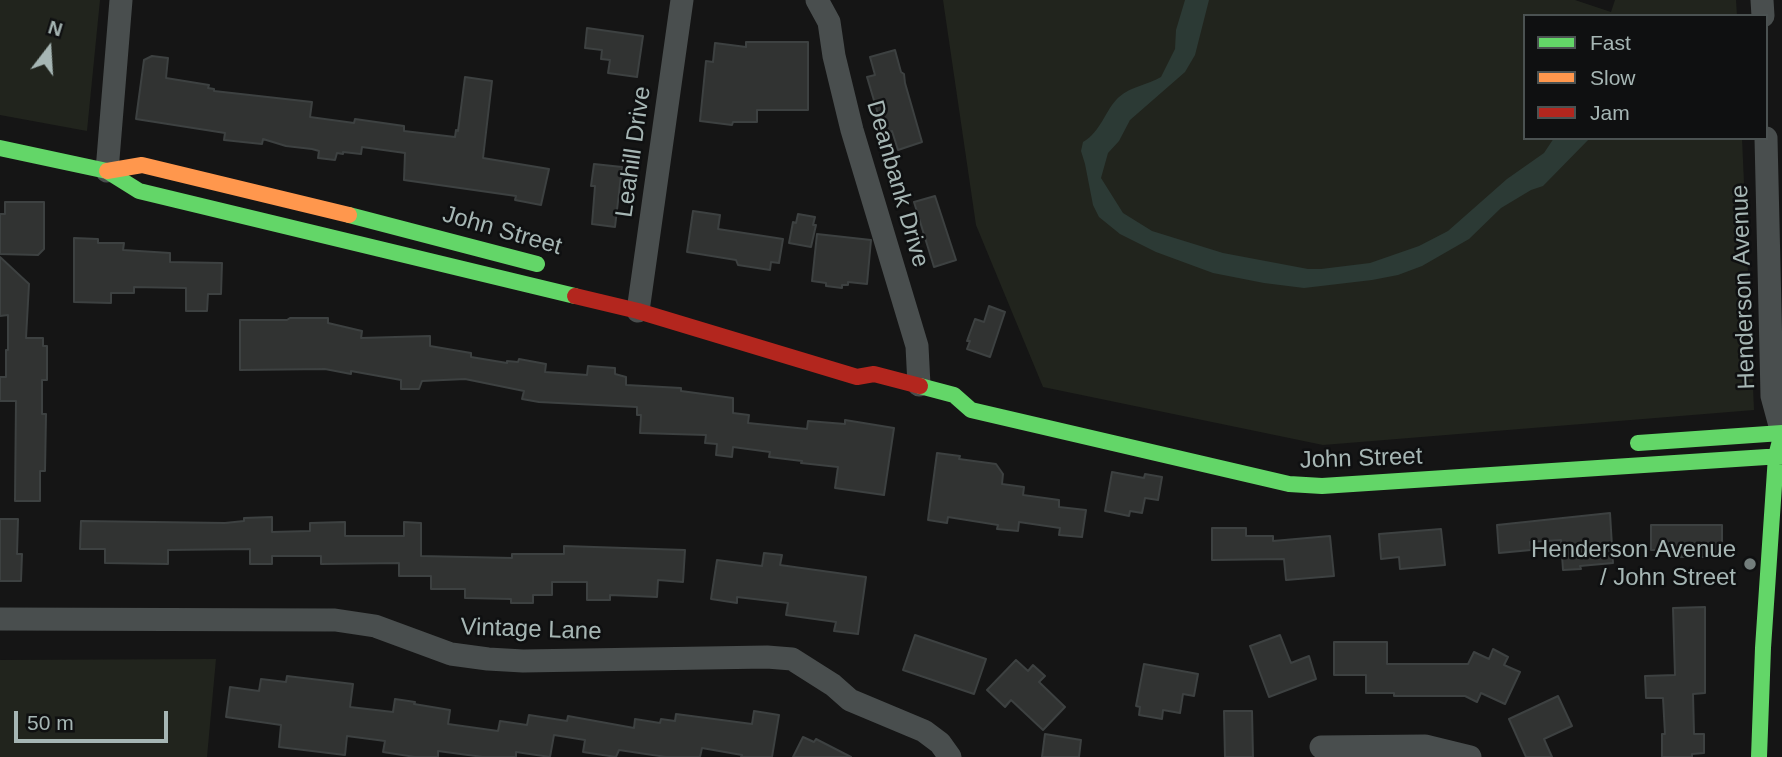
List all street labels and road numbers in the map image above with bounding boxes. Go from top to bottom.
street label: Leahill Drive [611,85,657,219]
street label: Deanbank Drive [859,97,935,271]
street label: Henderson Avenue [1726,184,1762,390]
street label: John Street [439,200,565,262]
street label: John Street [1299,442,1423,476]
street label: Vintage Lane [460,613,602,647]

